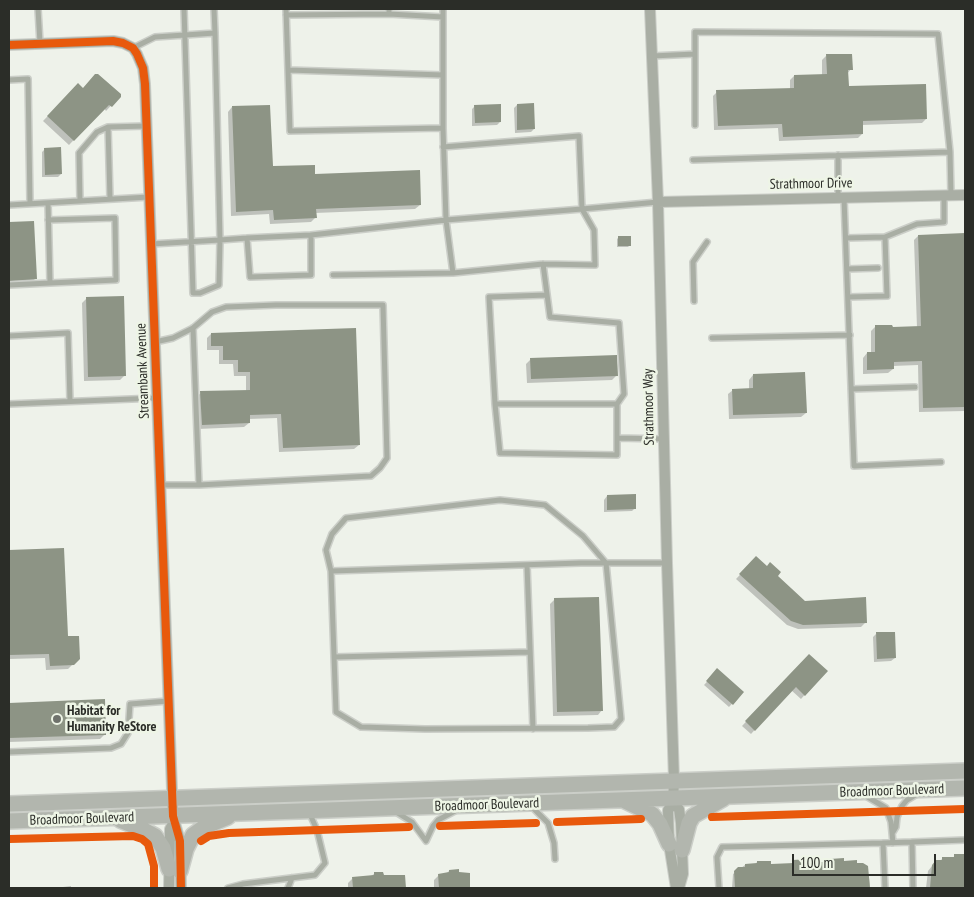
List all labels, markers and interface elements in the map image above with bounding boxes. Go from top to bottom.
street label: Strathmoor Drive [769,175,853,193]
street label: Streambank Avenue [133,323,153,419]
street label: Strathmoor Way [640,368,658,446]
place label: Habitat for Humanity ReStore [67,703,156,736]
marker: Habitat for Humanity ReStore [51,713,63,725]
street label: Broadmoor Boulevard [839,781,945,801]
street label: Broadmoor Boulevard [434,795,540,815]
street label: Broadmoor Boulevard [29,809,135,829]
scale bar [794,844,938,876]
text: 100 m [800,853,833,872]

